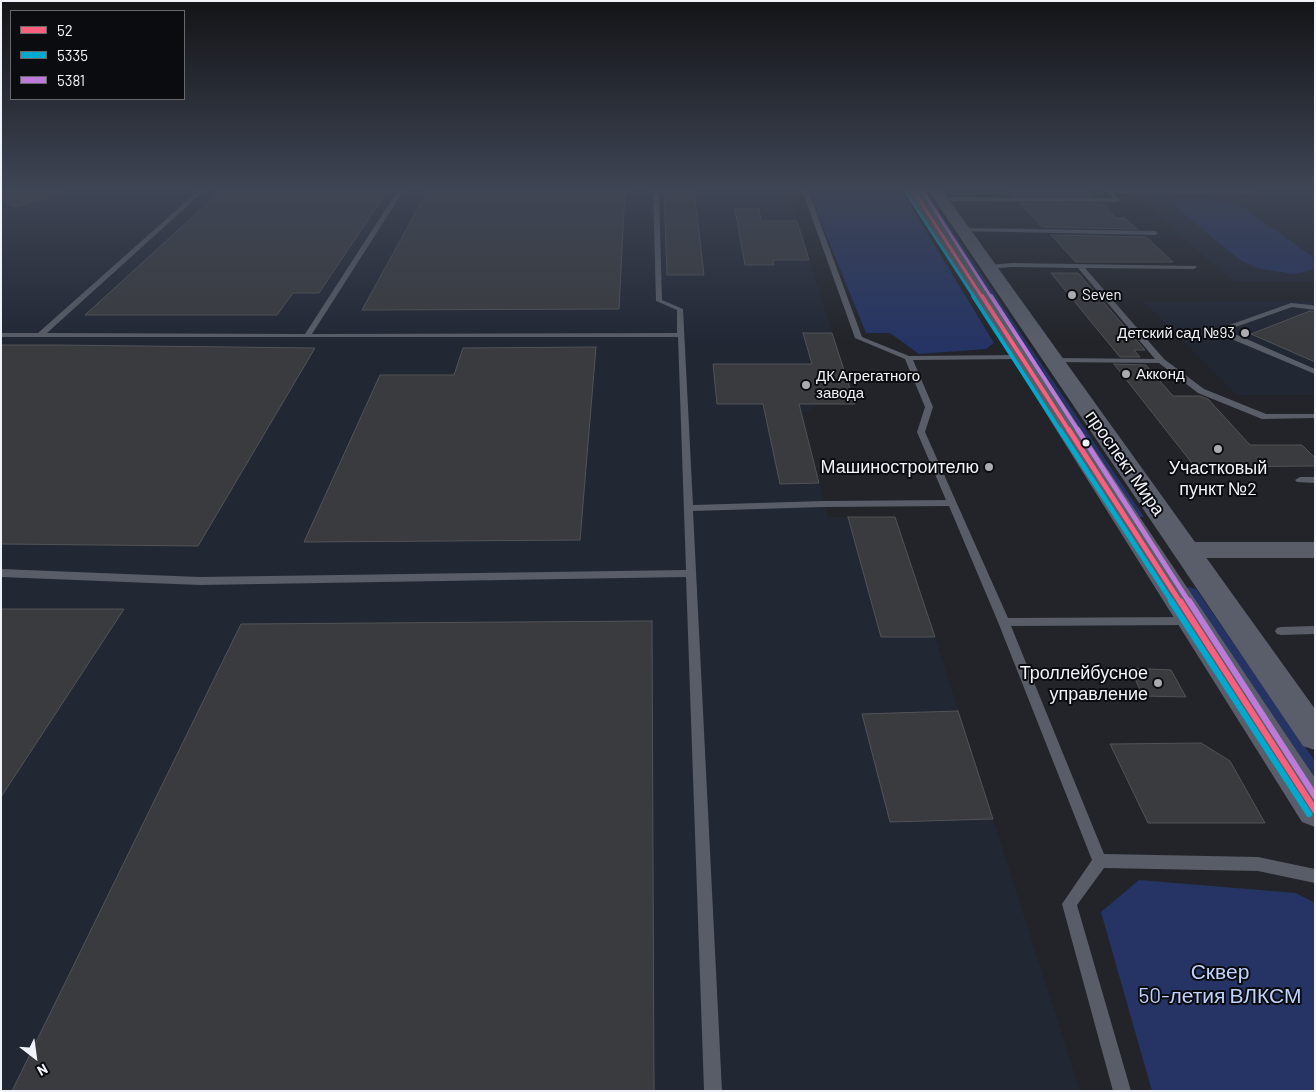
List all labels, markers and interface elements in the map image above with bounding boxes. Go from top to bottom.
legend [10,10,185,100]
text: 52 [57,21,73,39]
text: 5335 [57,46,88,64]
text: 5381 [57,71,85,89]
place label: Seven [1082,286,1122,304]
marker: Seven [1066,289,1078,301]
place label: Детский сад №93 [1117,324,1235,342]
marker: Детский сад №93 [1239,327,1251,339]
place label: Акконд [1136,365,1185,383]
place label: ДК Агрегатного завода [816,367,920,402]
marker: Акконд [1120,368,1132,380]
marker: ДК Агрегатного завода [800,379,812,391]
street label: проспект Мира [1081,406,1169,520]
unlabelled marker [1081,438,1091,448]
marker: Участковый пункт №2 [1212,443,1224,455]
place label: Машиностроителю [821,456,979,478]
place label: Участковый пункт №2 [1169,457,1267,499]
marker: Машиностроителю [983,461,995,473]
place label: Троллейбусное управление [1020,662,1148,704]
marker: Троллейбусное управление [1152,677,1164,689]
park label: Сквер 50-летия ВЛКСМ [1138,959,1302,1009]
north arrow [10,1032,60,1082]
text: N [34,1061,51,1080]

